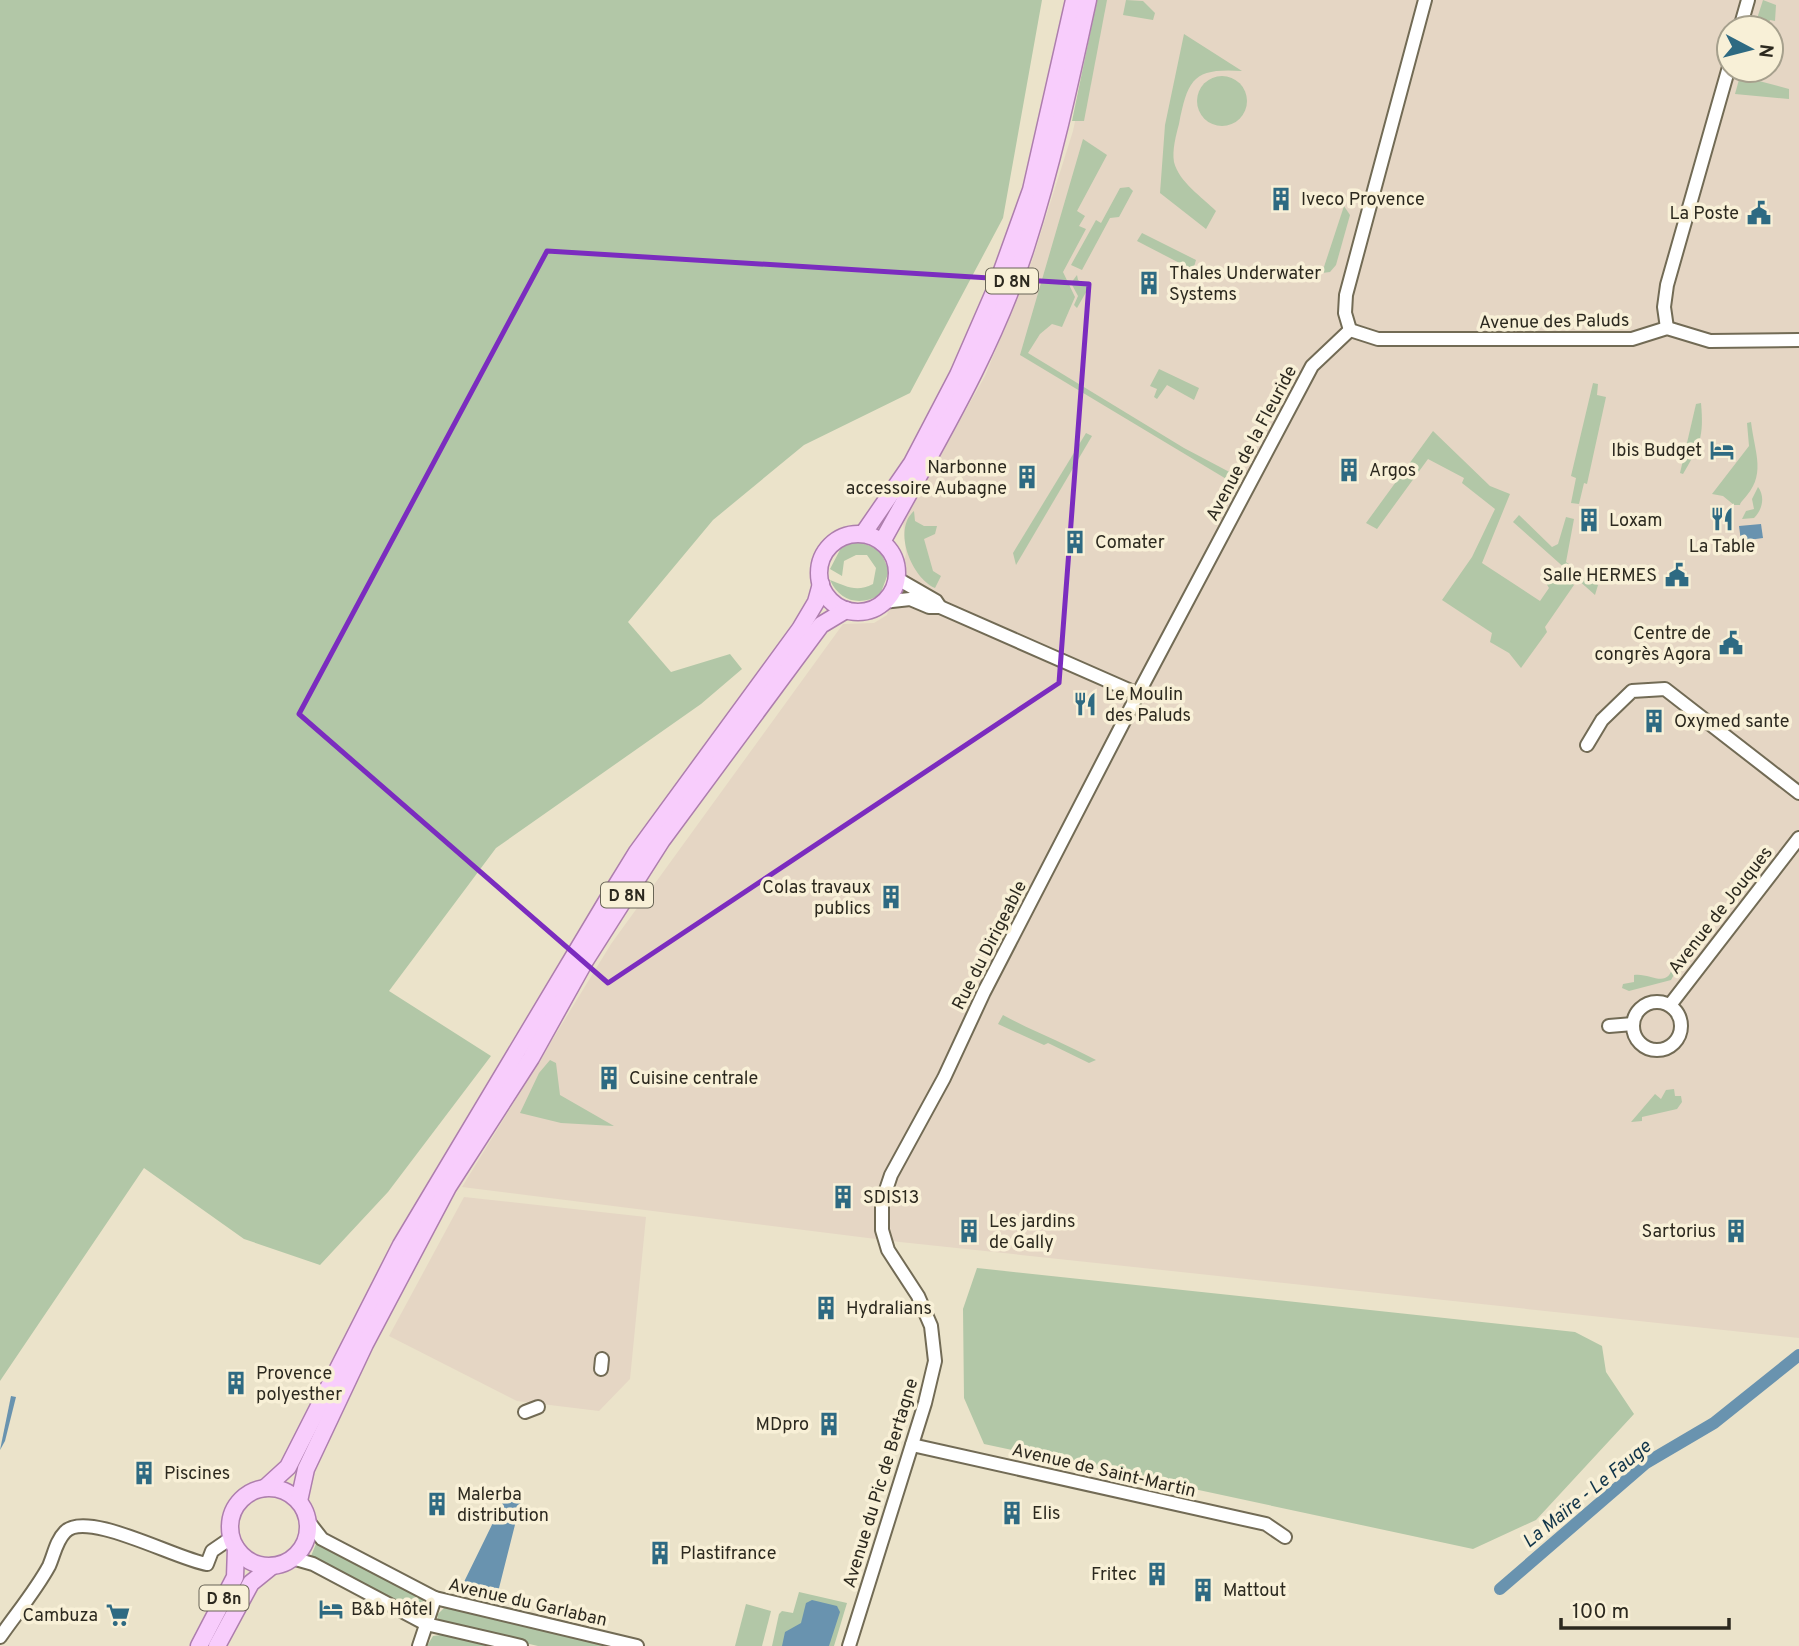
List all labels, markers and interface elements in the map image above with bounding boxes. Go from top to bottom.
north arrow [1715,14,1785,84]
text: N [1752,43,1778,59]
building icon: Iveco Provence [1267,185,1295,213]
place label: Iveco Provence [1301,189,1425,212]
public building icon: La Poste [1745,199,1773,227]
place label: La Poste [1669,203,1739,226]
place label: Thales Underwater Systems [1169,263,1321,307]
road number: D 8N [986,268,1038,294]
building icon: Thales Underwater Systems [1135,269,1163,297]
street label: Avenue des Paluds [1479,310,1629,335]
street label: Avenue de la Fleuride [1202,362,1303,525]
hotel icon: Ibis Budget [1708,436,1736,464]
place label: Ibis Budget [1611,440,1702,463]
building icon: Argos [1335,456,1363,484]
place label: Narbonne accessoire Aubagne [846,457,1007,501]
place label: Argos [1369,460,1416,483]
building icon: Narbonne accessoire Aubagne [1013,463,1041,491]
restaurant icon: La Table [1708,505,1736,533]
building icon: Loxam [1575,506,1603,534]
place label: Loxam [1609,510,1663,533]
building icon: Comater [1061,528,1089,556]
place label: Comater [1095,532,1165,555]
place label: La Table [1689,536,1755,559]
public building icon: Salle HERMES [1663,561,1691,589]
place label: Salle HERMES [1542,565,1657,588]
place label: Centre de congrès Agora [1594,623,1711,667]
public building icon: Centre de congrès Agora [1717,629,1745,657]
place label: Le Moulin des Paluds [1105,684,1191,728]
restaurant icon: Le Moulin des Paluds [1071,690,1099,718]
building icon: Oxymed sante [1640,707,1668,735]
place label: Oxymed sante [1674,711,1789,734]
street label: Avenue de Jouques [1664,842,1778,980]
place label: Colas travaux publics [762,877,871,921]
street label: Rue du Dirigeable [948,877,1033,1014]
road number: D 8N [601,882,653,908]
building icon: Colas travaux publics [877,883,905,911]
building icon: Cuisine centrale [595,1064,623,1092]
place label: Cuisine centrale [629,1068,758,1091]
building icon: SDIS13 [829,1183,857,1211]
place label: SDIS13 [863,1187,919,1210]
place label: Les jardins de Gally [989,1211,1075,1255]
building icon: Les jardins de Gally [955,1217,983,1245]
building icon: Sartorius [1722,1217,1750,1245]
place label: Sartorius [1642,1221,1716,1244]
building icon: Hydralians [812,1294,840,1322]
place label: Hydralians [846,1298,932,1321]
place label: Provence polyesther [256,1363,342,1407]
building icon: Provence polyesther [222,1369,250,1397]
street label: Avenue du Pic de Bertagne [839,1376,924,1591]
building icon: MDpro [815,1410,843,1438]
place label: MDpro [756,1414,809,1437]
water label: La Maïre - Le Fauge [1518,1435,1657,1554]
street label: Avenue de Saint-Martin [1009,1439,1198,1504]
building icon: Piscines [130,1459,158,1487]
place label: Piscines [164,1463,230,1486]
place label: Malerba distribution [457,1484,549,1528]
building icon: Malerba distribution [423,1490,451,1518]
building icon: Elis [998,1499,1026,1527]
place label: Elis [1032,1503,1061,1526]
building icon: Plastifrance [646,1539,674,1567]
place label: Plastifrance [680,1543,776,1566]
building icon: Fritec [1143,1560,1171,1588]
place label: Fritec [1091,1564,1137,1587]
street label: Avenue du Garlaban [446,1574,609,1633]
building icon: Mattout [1189,1576,1217,1604]
place label: Mattout [1223,1580,1286,1603]
road number: D 8n [200,1586,248,1610]
scale bar [1561,1586,1729,1630]
hotel icon: B&b Hôtel [317,1595,345,1623]
place label: B&b Hôtel [351,1599,433,1622]
text: 100 m [1572,1599,1629,1626]
supermarket icon: Cambuza [104,1601,132,1629]
place label: Cambuza [23,1605,98,1628]

